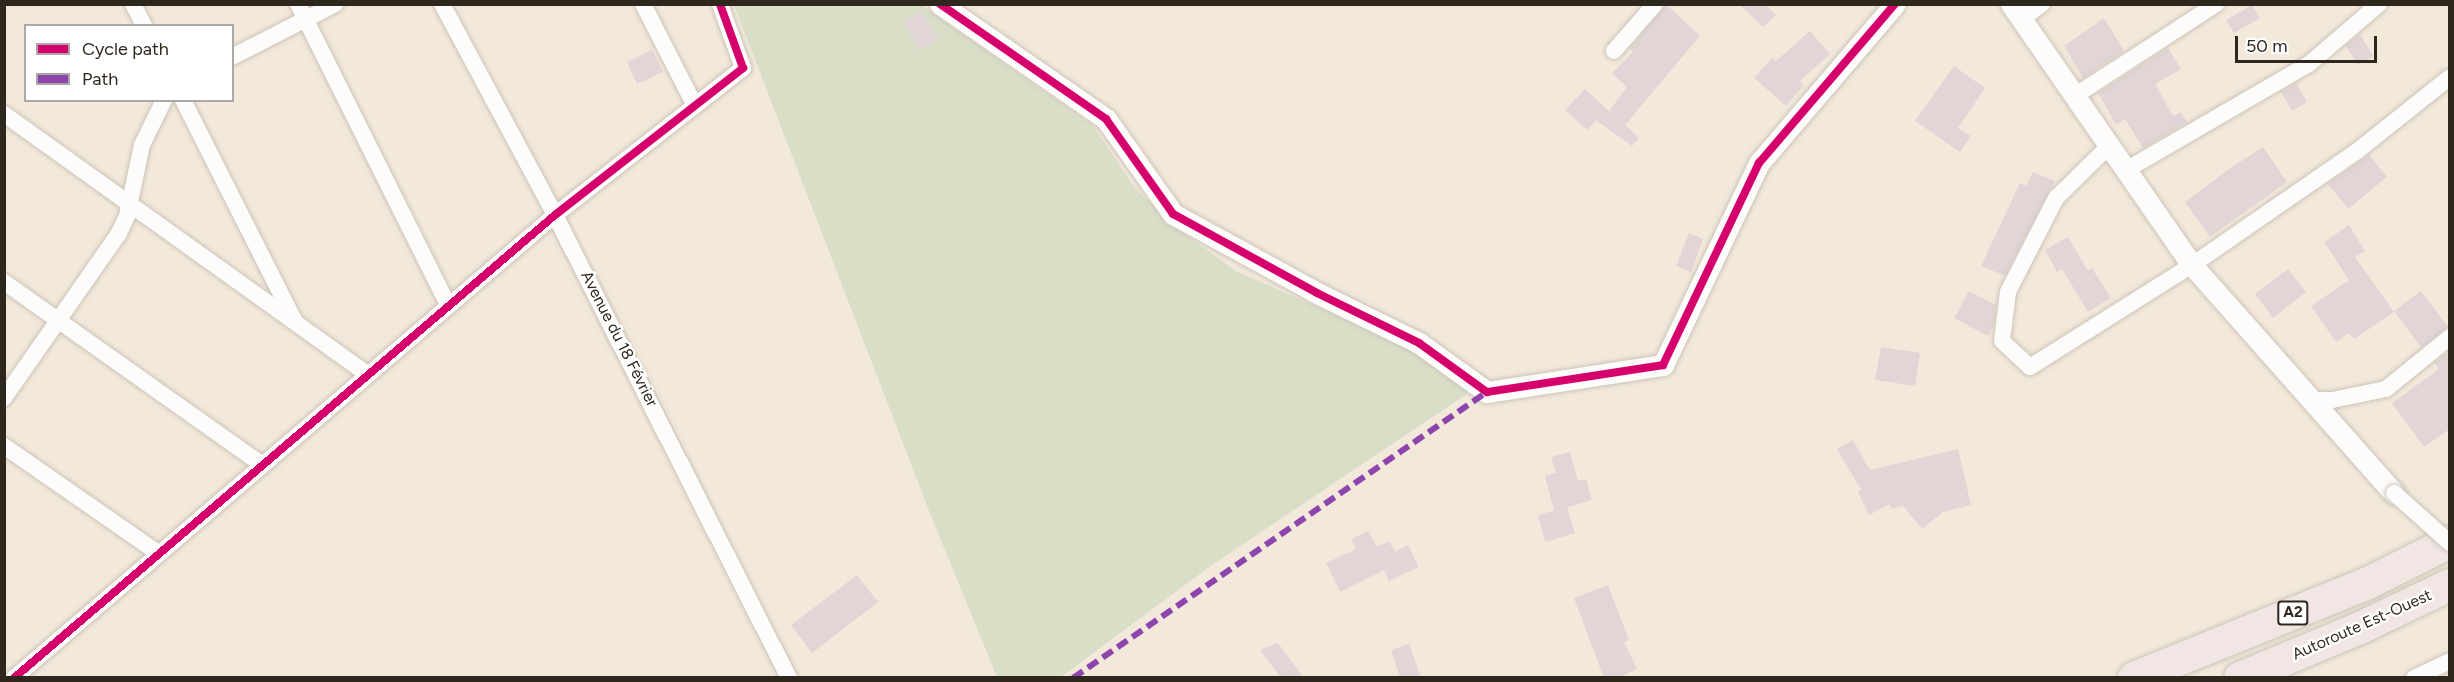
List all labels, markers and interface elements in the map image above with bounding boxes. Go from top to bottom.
legend [24,24,234,102]
scale bar [2238,24,2380,62]
text: 50 m [2246,35,2288,57]
text: Cycle path [82,38,169,60]
text: Path [82,68,118,90]
street label: Avenue du 18 Février [577,268,661,410]
street label: Autoroute Est-Ouest [2289,586,2435,664]
road number: A2 [2276,601,2310,625]

